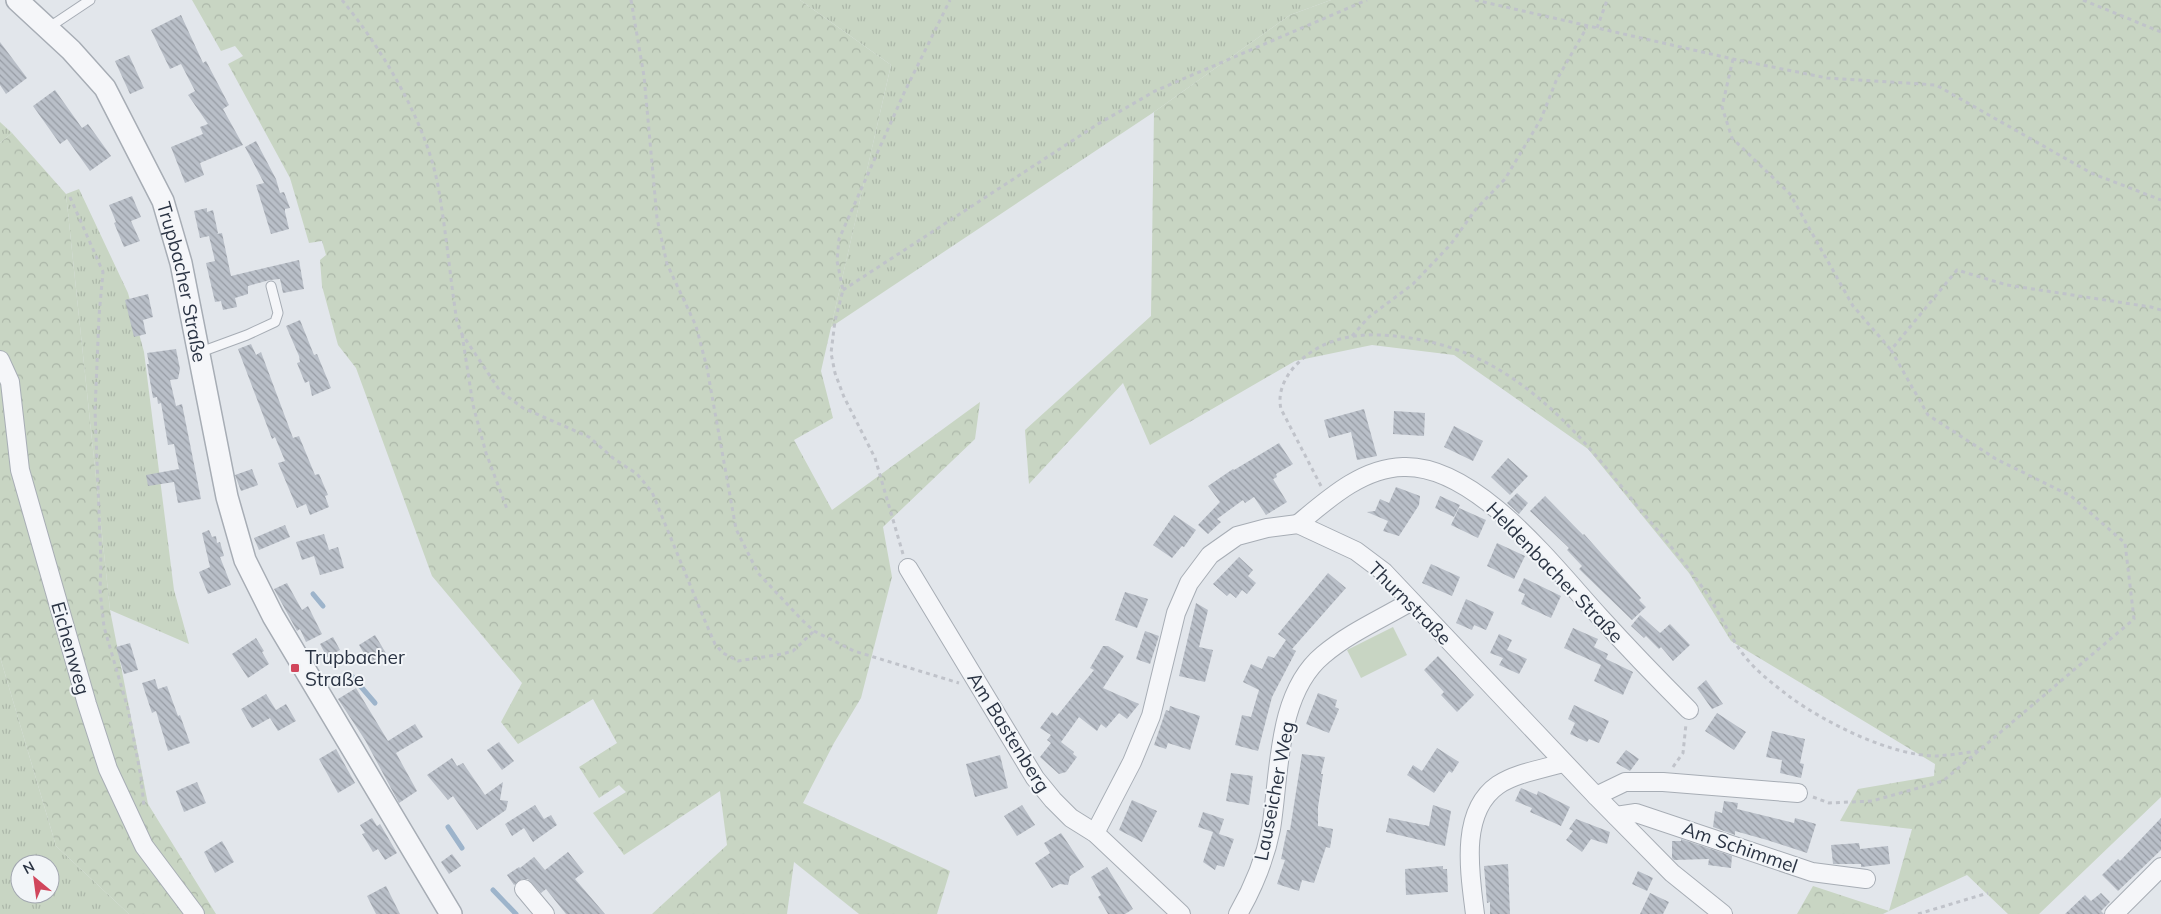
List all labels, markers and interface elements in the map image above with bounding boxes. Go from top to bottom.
street label: Trupbacher Straße [152,199,212,364]
street label: Heldenbacher Straße [1481,496,1629,648]
street label: Thurnstraße [1363,556,1457,650]
street label: Eichenweg [46,599,96,697]
place label: Trupbacher Straße [305,645,405,691]
marker: Trupbacher Straße [289,662,301,674]
street label: Am Bastenberg [962,667,1056,797]
street label: Lauseicher Weg [1249,719,1299,863]
street label: Am Schimmel [1679,816,1801,878]
north arrow [10,854,60,904]
text: N [20,857,38,878]

